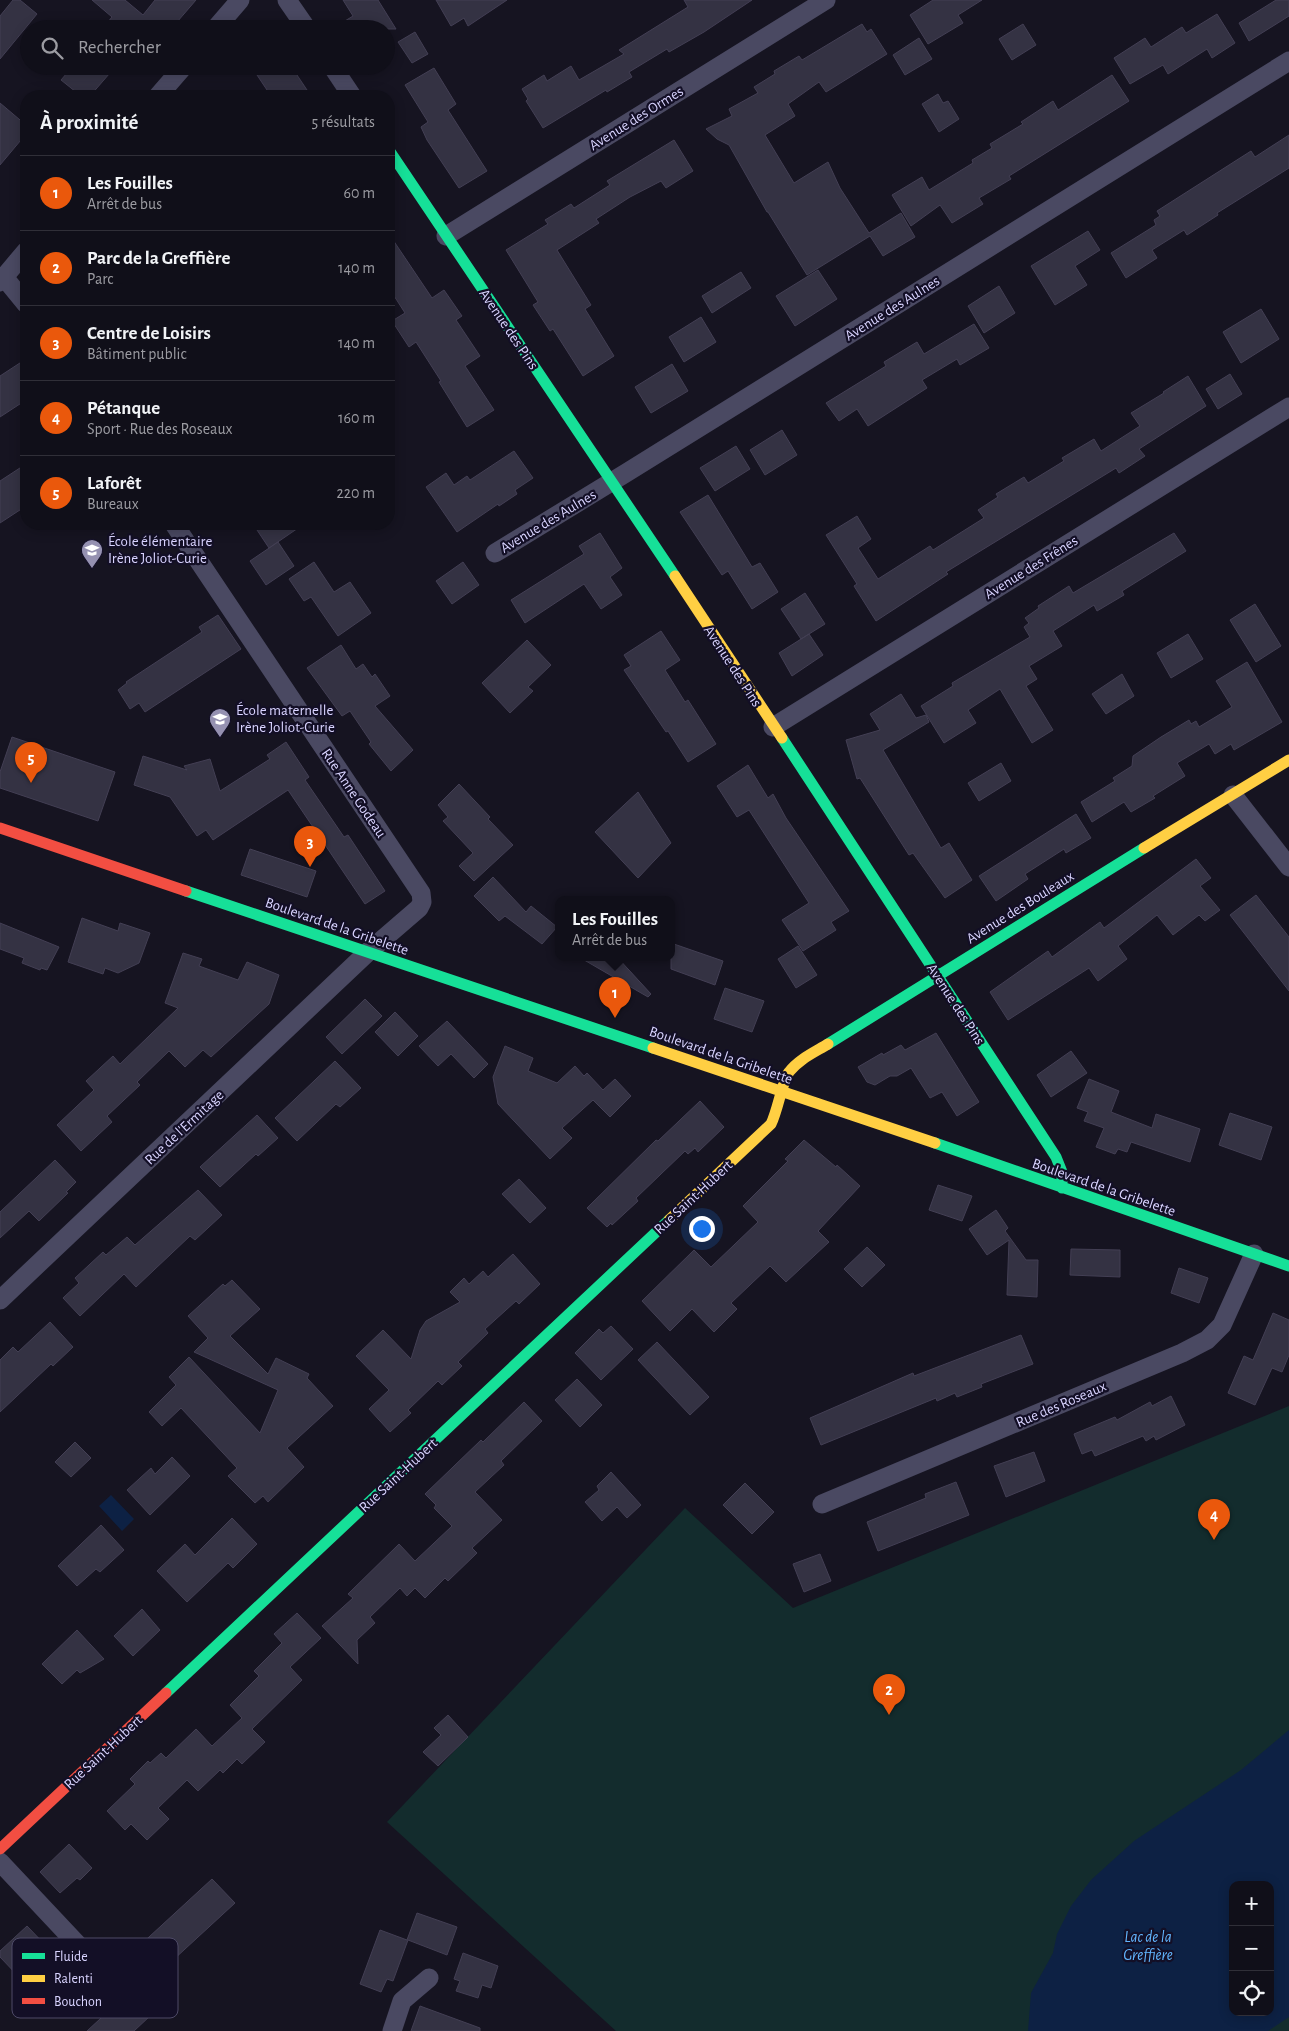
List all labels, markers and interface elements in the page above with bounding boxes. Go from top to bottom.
search box [20,20,395,75]
icon: search [38,34,66,62]
text: Rechercher [78,38,161,57]
street label: Avenue des Ormes [587,84,686,153]
text: À proximité [40,112,138,133]
text: 5 résultats [312,114,375,130]
text: Les Fouilles [87,174,173,193]
text: 1 [53,185,59,201]
text: 60 m [344,185,375,201]
text: Arrêt de bus [87,196,162,212]
text: Parc de la Greffière [87,249,230,268]
text: 2 [52,260,60,276]
text: 140 m [338,260,375,276]
text: Parc [87,271,113,287]
street label: Avenue des Aulnes [842,273,942,344]
street label: Avenue des Pins [476,286,541,372]
text: Centre de Loisirs [87,324,211,343]
text: 3 [53,335,59,351]
text: 140 m [338,335,375,351]
text: Bâtiment public [87,346,187,362]
text: Pétanque [87,399,160,418]
text: 4 [52,410,60,426]
text: 160 m [338,410,375,426]
text: Sport · Rue des Roseaux [87,421,233,437]
text: Laforêt [87,474,142,493]
text: 5 [53,485,59,501]
text: 220 m [337,485,375,501]
street label: Avenue des Aulnes [498,487,599,556]
text: Bureaux [87,496,139,512]
place label: École élémentaire Irène Joliot-Curie [108,532,212,566]
street label: Avenue des Frênes [982,533,1081,602]
school or university icon: École élémentaire Irène Joliot-Curie [80,538,104,569]
street label: Avenue des Pins [701,623,764,710]
place label: École maternelle Irène Joliot-Curie [236,701,335,735]
school or university icon: École maternelle Irène Joliot-Curie [208,707,232,738]
pin: 5 [15,742,47,783]
street label: Rue Anne Godeau [318,746,389,841]
pin: 3 [294,826,326,867]
street label: Avenue des Bouleaux [964,868,1077,947]
street label: Boulevard de la Gribelette [263,895,410,958]
popup [555,896,675,961]
text: Les Fouilles [572,910,658,929]
text: Arrêt de bus [572,932,647,948]
street label: Avenue des Pins [924,961,987,1048]
pin: 1 [599,977,631,1018]
street label: Boulevard de la Gribelette [647,1024,794,1087]
street label: Rue de l'Ermitage [142,1087,227,1168]
street label: Boulevard de la Gribelette [1030,1156,1177,1219]
street label: Rue Saint-Hubert [651,1157,735,1237]
your location [689,1216,715,1242]
street label: Rue des Roseaux [1014,1379,1109,1430]
street label: Rue Saint-Hubert [356,1435,440,1515]
pin: 4 [1198,1499,1230,1540]
pin: 2 [873,1674,905,1715]
street label: Rue Saint-Hubert [61,1712,145,1792]
map controls [1229,1881,1274,2016]
button: + [1229,1881,1274,1926]
button: − [1229,1926,1274,1971]
water label: Lac de la Greffière [1123,1929,1173,1963]
legend [12,1938,178,2018]
text: Fluide [54,1950,88,1964]
button: locate [1229,1971,1274,2016]
text: Ralenti [54,1972,93,1986]
text: Bouchon [54,1995,102,2009]

